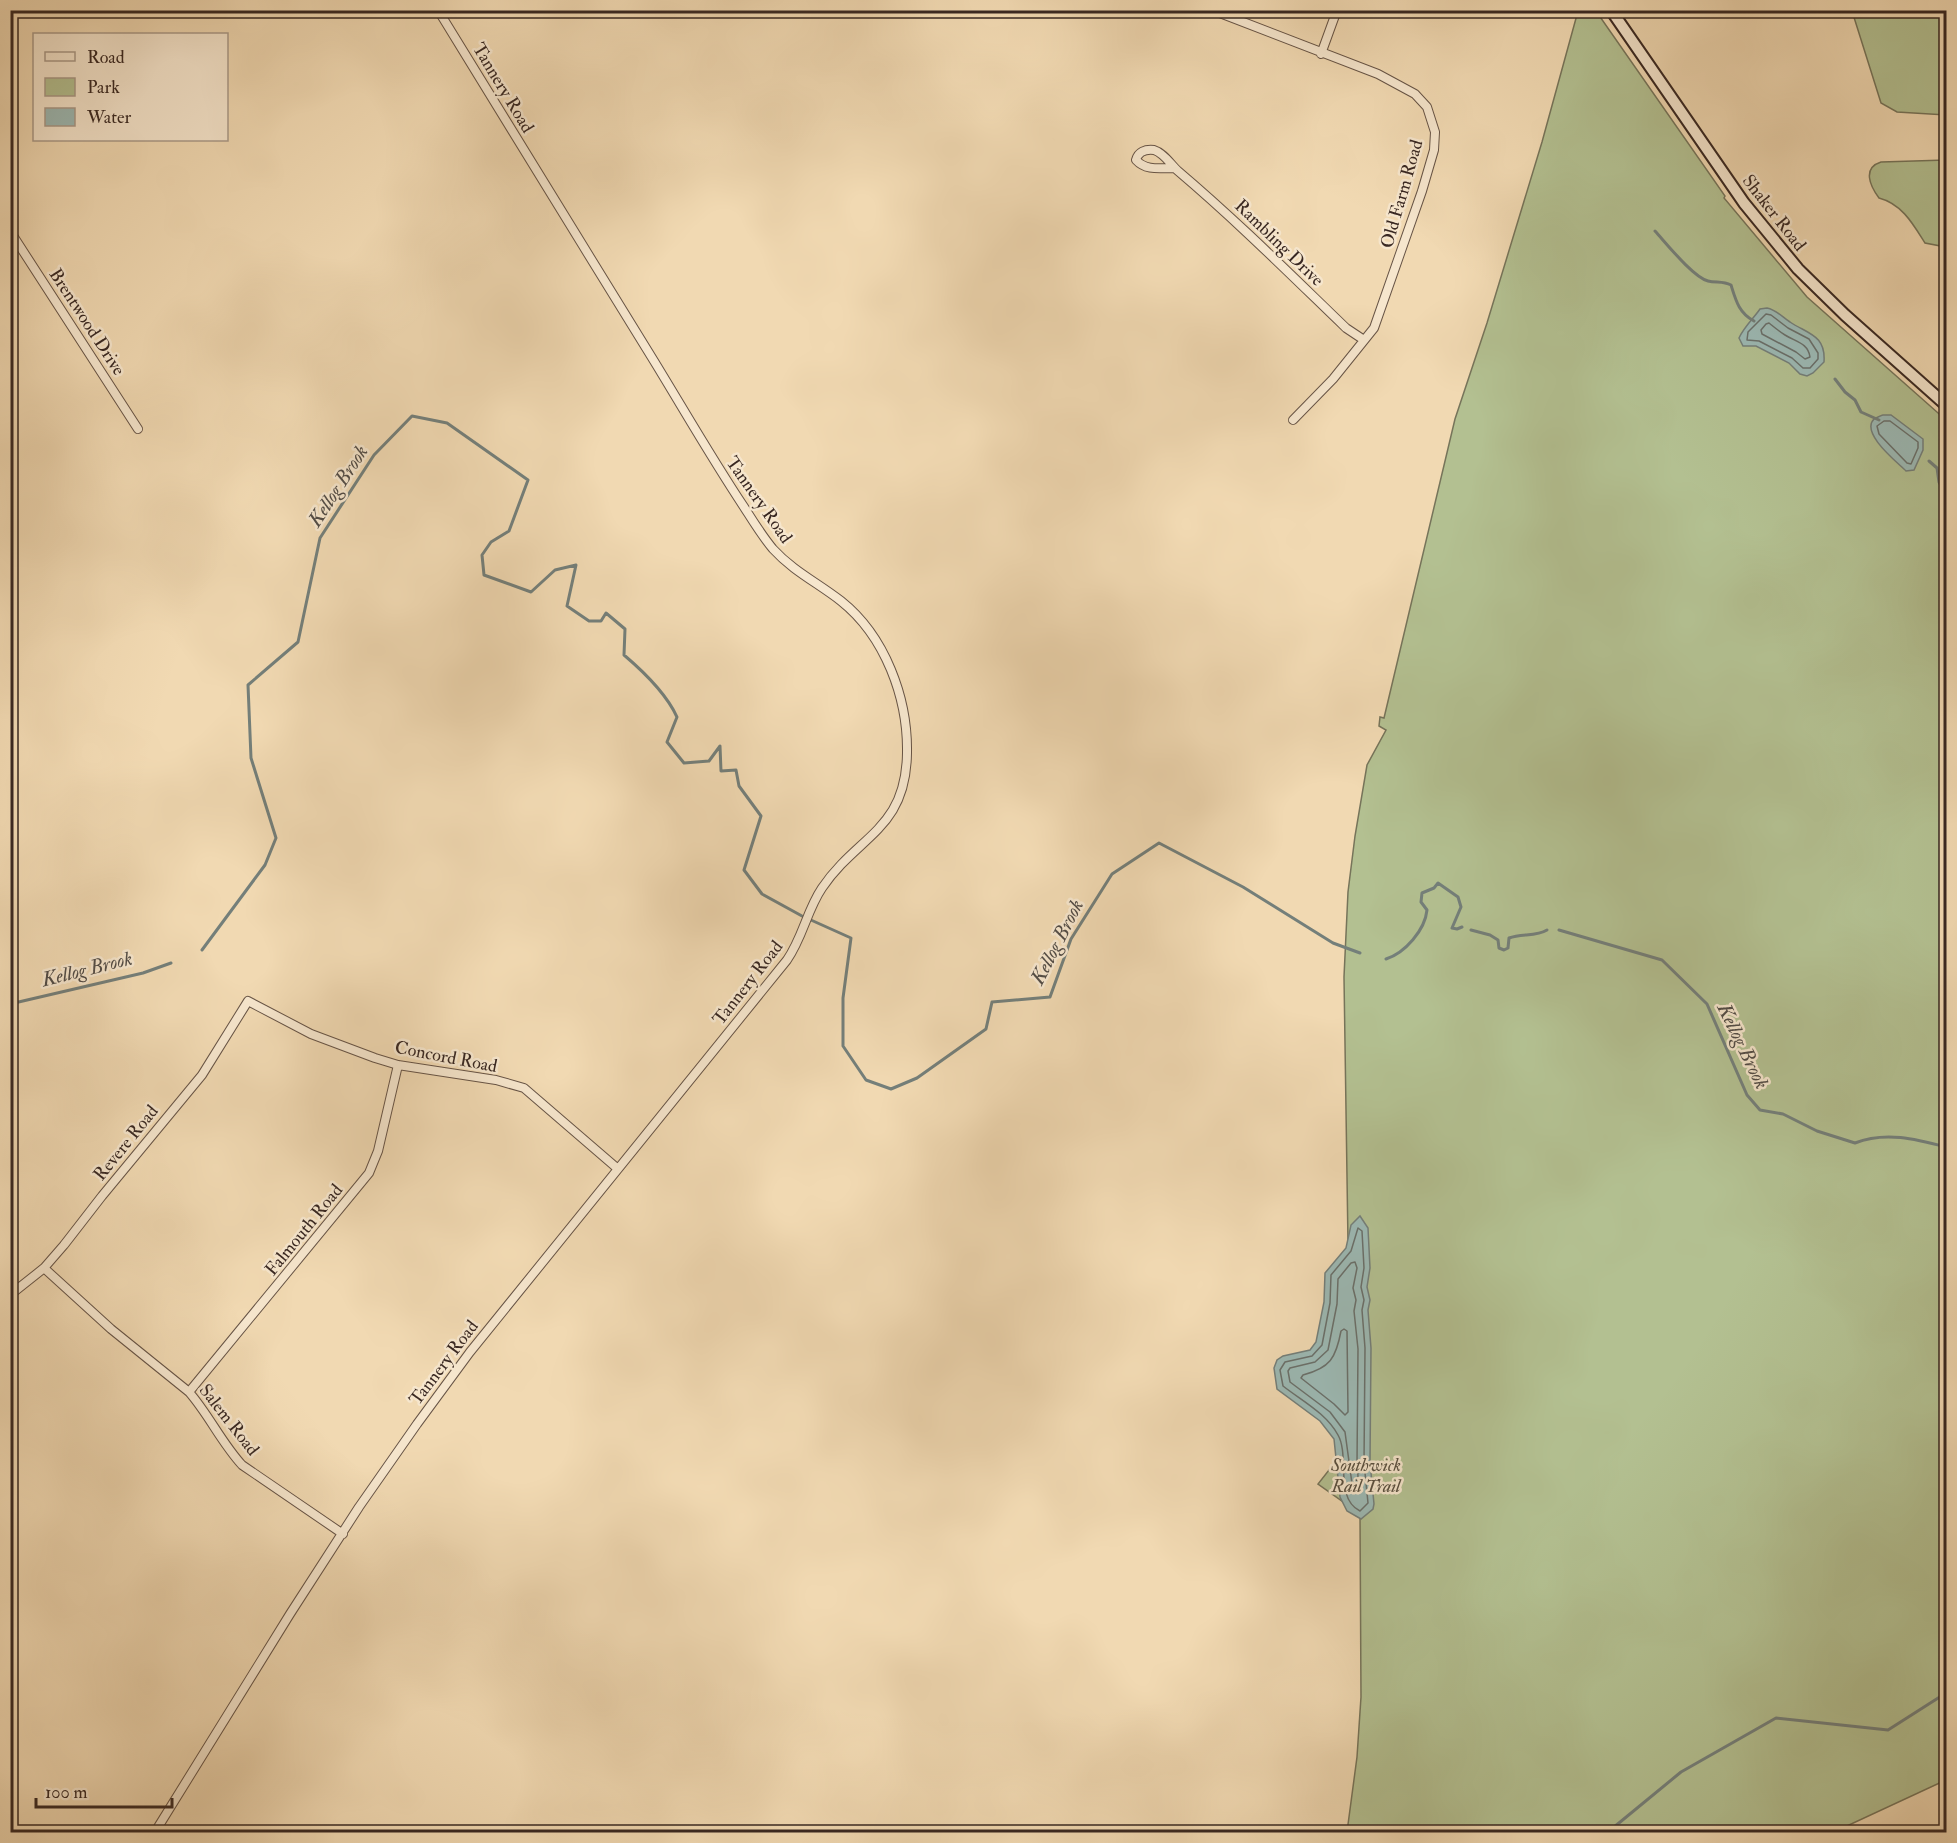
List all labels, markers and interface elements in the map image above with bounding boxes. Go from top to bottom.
legend [33,33,228,141]
street label: Tannery Road [467,39,539,137]
text: Road [87,46,125,69]
text: Park [87,76,120,99]
text: Water [86,106,131,129]
street label: Old Farm Road [1376,137,1429,251]
street label: Shaker Road [1737,170,1811,256]
street label: Rambling Drive [1229,195,1329,292]
street label: Brentwood Drive [44,264,130,380]
water label: Kellog Brook [302,440,374,532]
street label: Tannery Road [721,452,797,548]
water label: Kellog Brook [1024,895,1089,990]
street label: Tannery Road [708,936,788,1030]
water label: Kellog Brook [38,946,135,993]
water label: Kellog Brook [1711,998,1774,1093]
street label: Concord Road [393,1036,499,1078]
street label: Revere Road [88,1100,164,1186]
street label: Falmouth Road [260,1179,348,1280]
street label: Tannery Road [404,1316,484,1410]
street label: Salem Road [194,1379,264,1461]
park label: Southwick Rail Trail [1330,1454,1402,1498]
scale bar [36,1771,172,1809]
text: 100 m [45,1781,88,1804]

